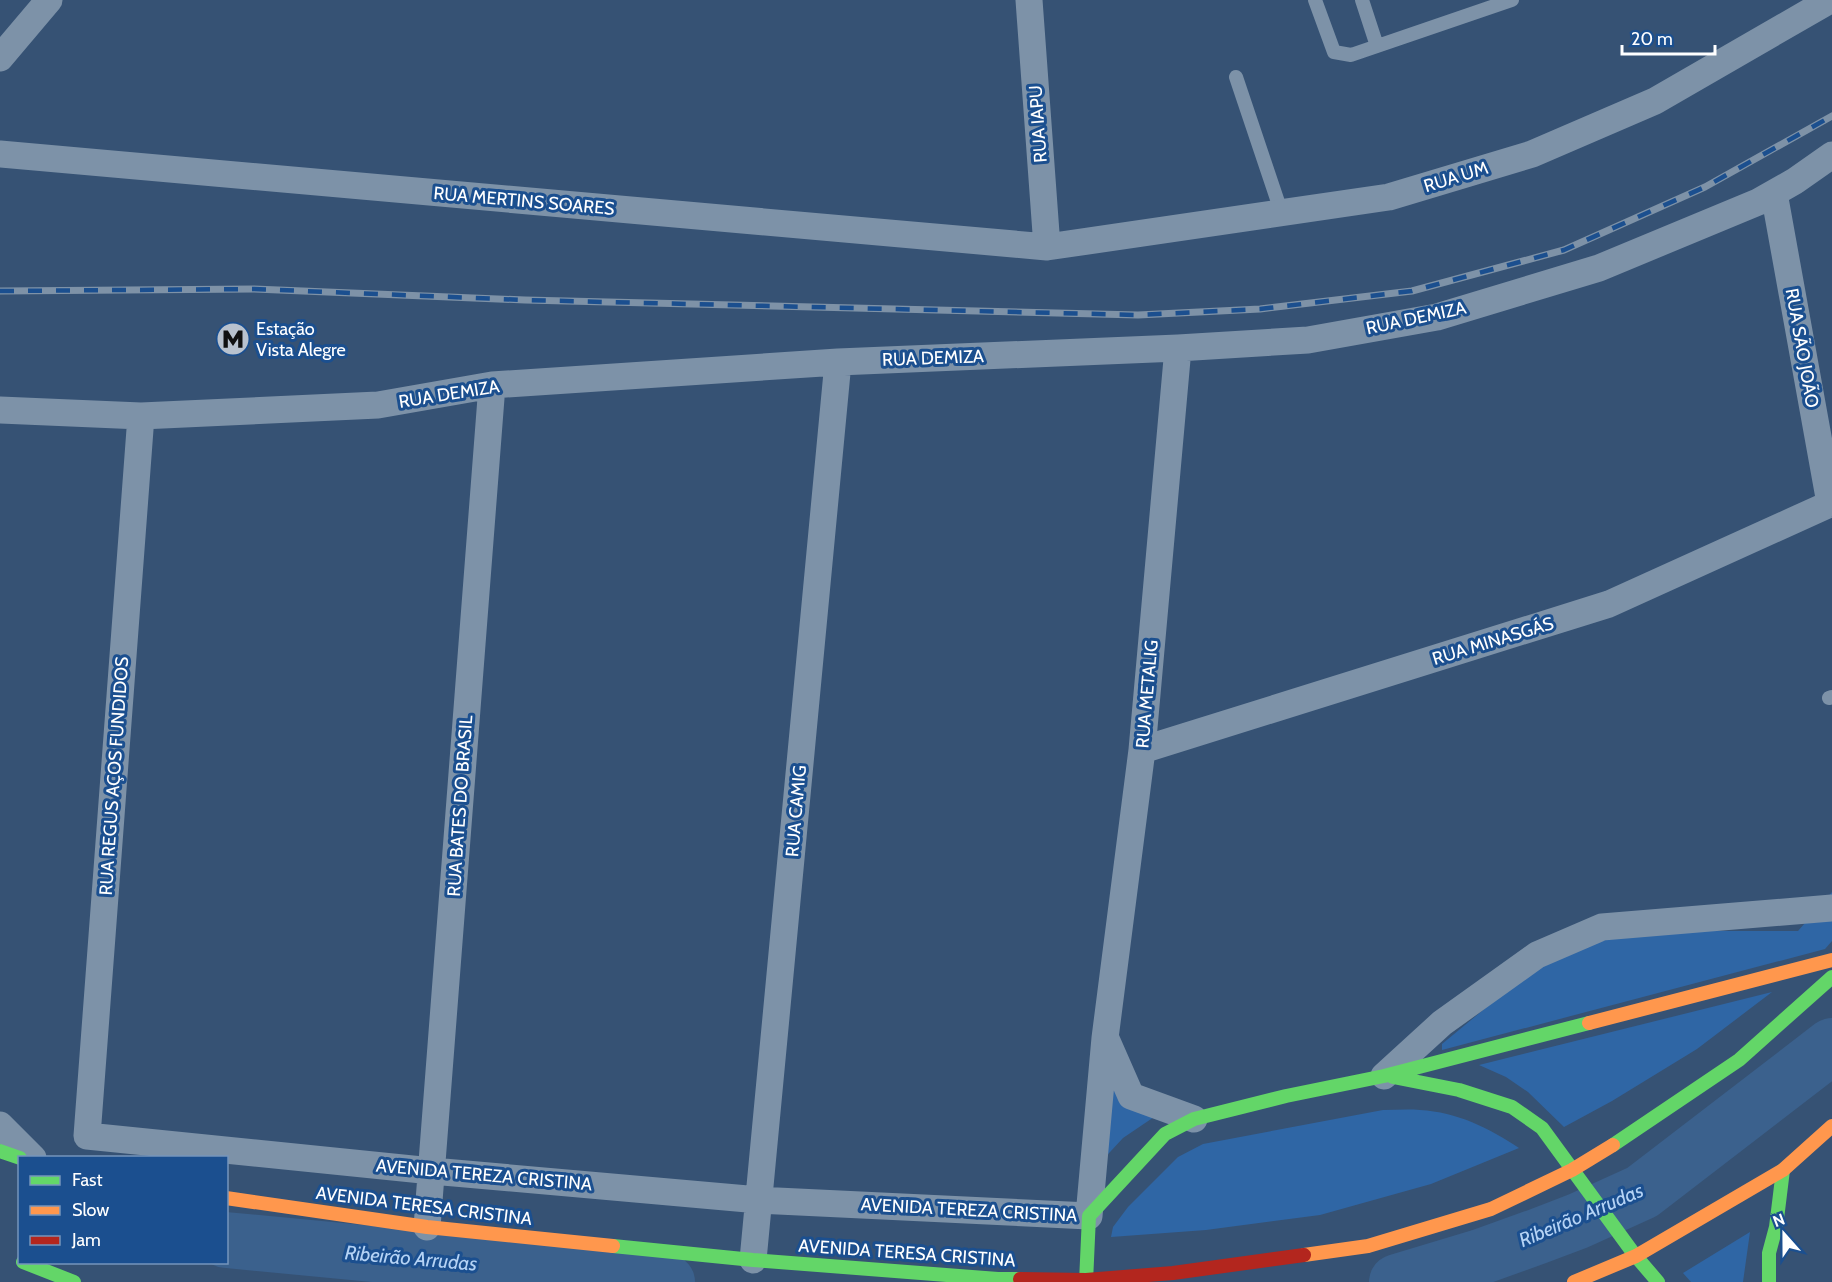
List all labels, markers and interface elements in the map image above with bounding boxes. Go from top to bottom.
scale bar [1622,18,1715,56]
text: 20 m [1631,28,1673,50]
street label: RUA IAPU [1024,84,1052,164]
street label: RUA UM [1421,157,1491,197]
street label: RUA MERTINS SOARES [432,182,616,220]
street label: RUA SÃO JOÃO [1781,286,1823,410]
street label: RUA DEMIZA [1364,297,1468,339]
place label: Estação Vista Alegre [256,318,346,361]
metro station icon: Estação Vista Alegre [215,321,251,357]
street label: RUA DEMIZA [882,345,984,371]
street label: RUA DEMIZA [397,375,501,413]
street label: RUA MINASGÁS [1430,612,1556,670]
street label: RUA METALIG [1131,639,1163,749]
street label: RUA REGUS AÇOS FUNDIDOS [95,656,133,896]
street label: RUA BATES DO BRASIL [443,715,477,897]
street label: RUA CAMIG [781,764,811,858]
street label: AVENIDA TEREZA CRISTINA [375,1155,593,1195]
legend [18,1156,228,1264]
text: Fast [72,1169,103,1191]
water label: Ribeirão Arrudas [1515,1178,1647,1252]
street label: AVENIDA TERESA CRISTINA [315,1182,533,1230]
street label: AVENIDA TEREZA CRISTINA [860,1193,1078,1227]
text: Slow [72,1199,109,1221]
north arrow [1754,1204,1814,1264]
text: N [1770,1210,1787,1231]
text: Jam [71,1229,101,1251]
street label: AVENIDA TERESA CRISTINA [798,1234,1016,1272]
water label: Ribeirão Arrudas [344,1240,478,1276]

